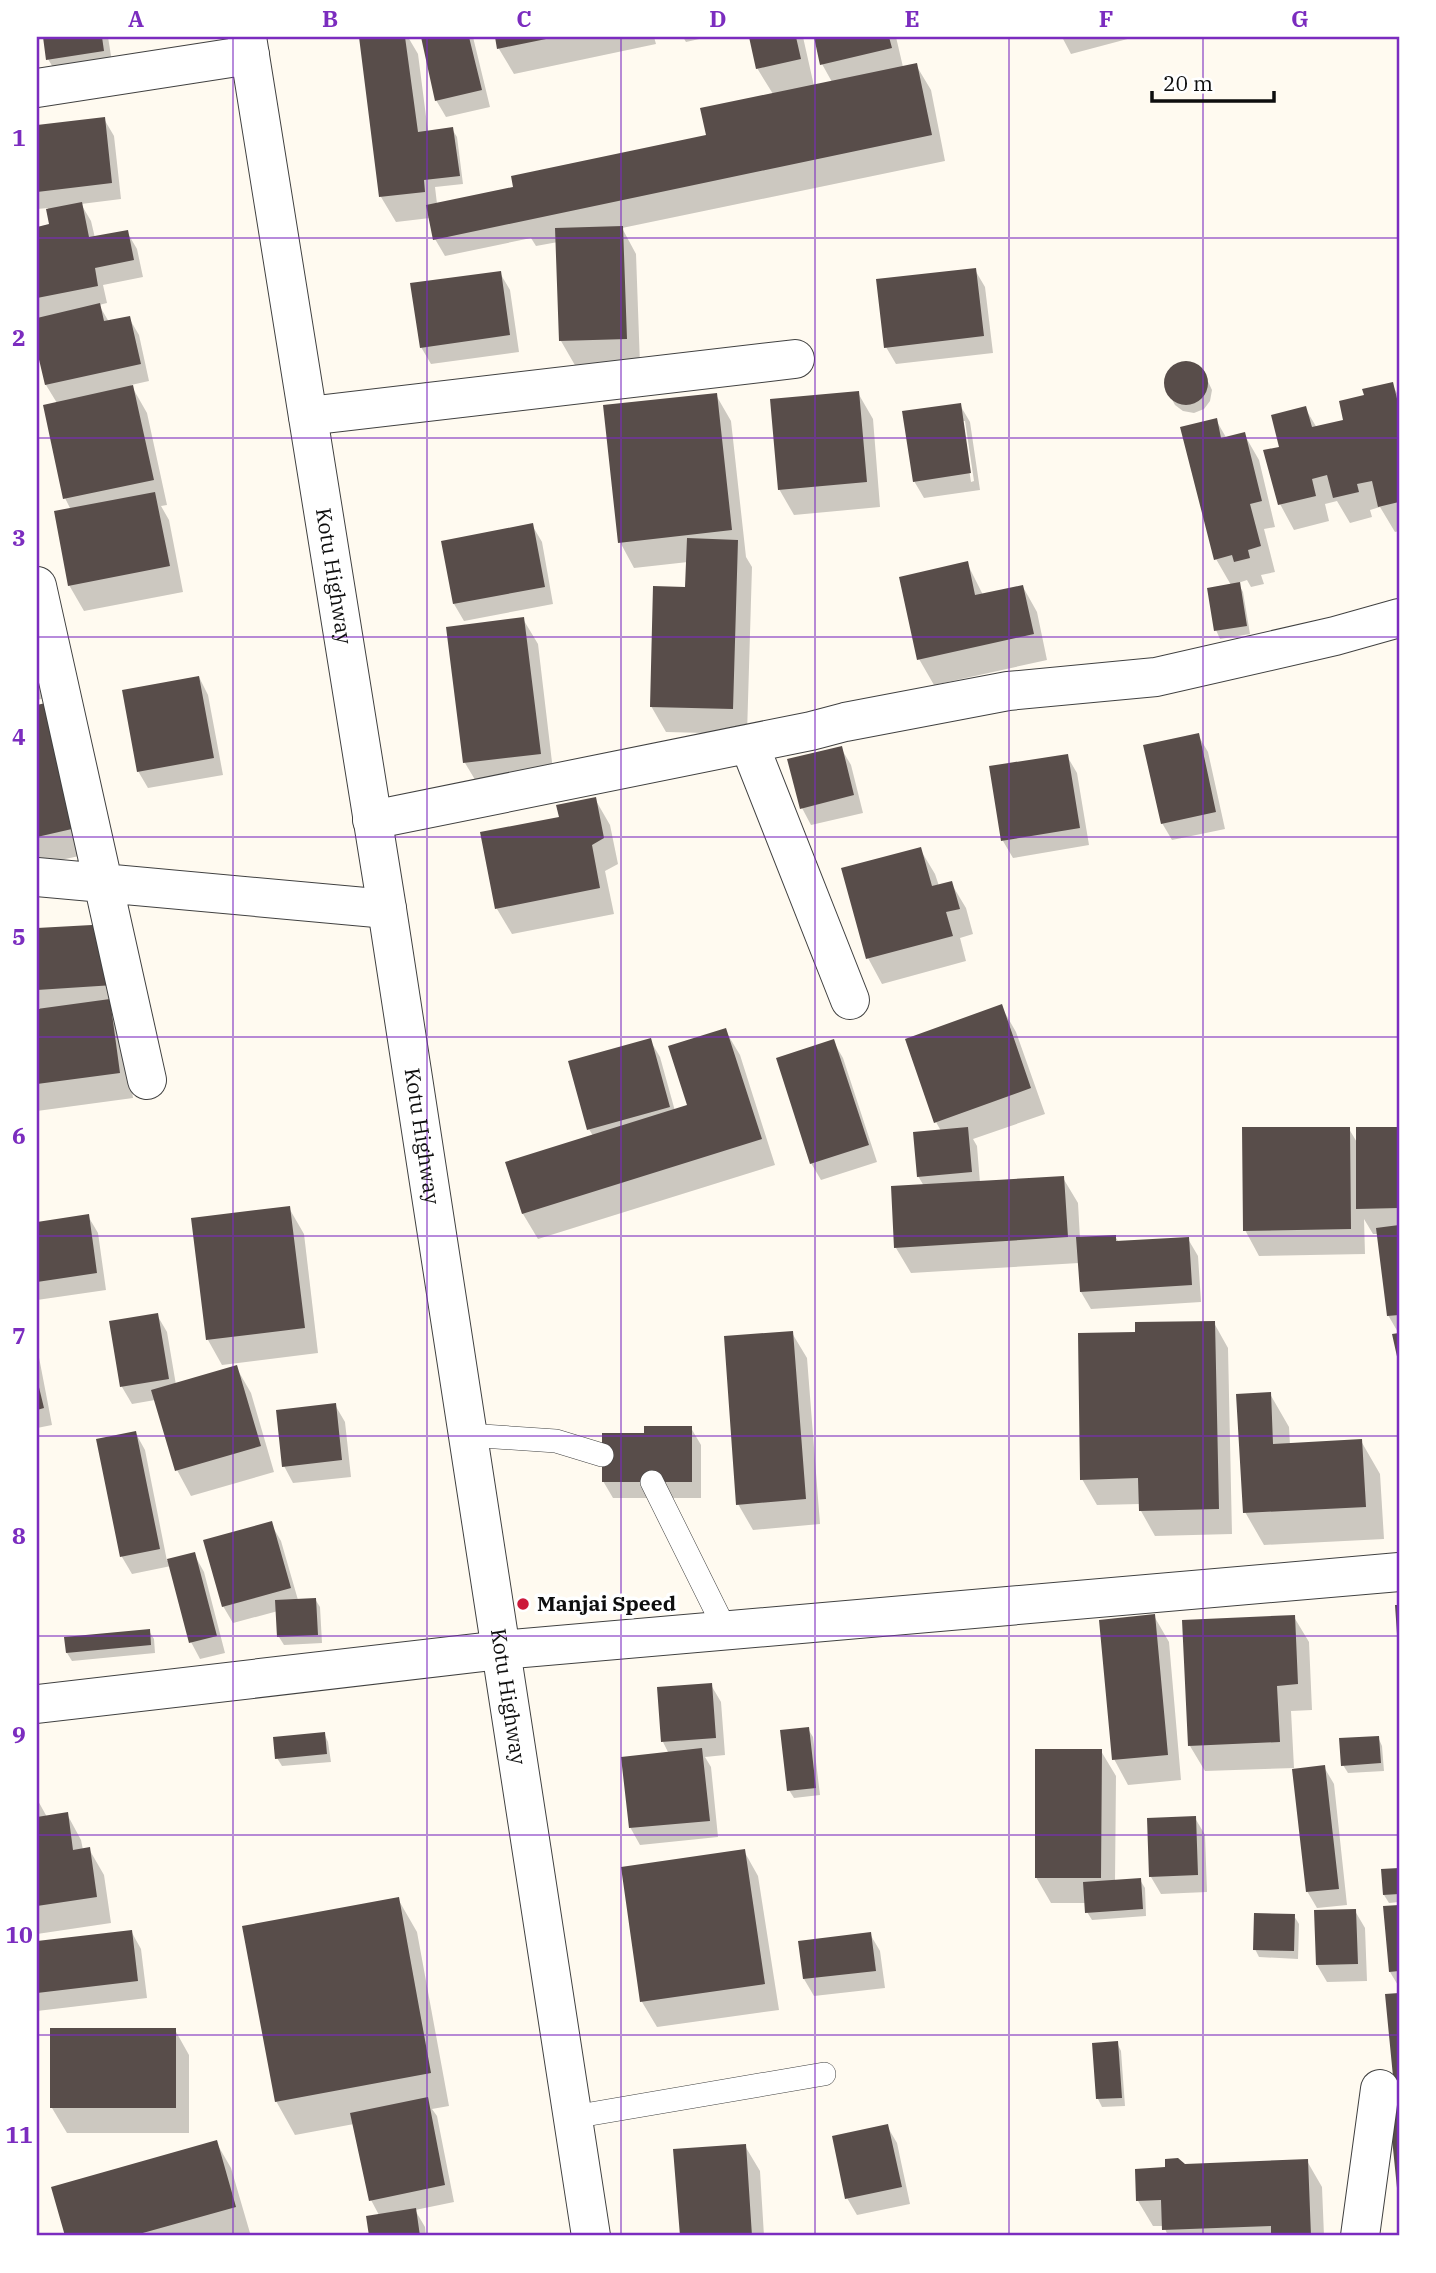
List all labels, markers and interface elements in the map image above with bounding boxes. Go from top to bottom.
text: A [128,3,144,33]
text: B [322,3,338,33]
text: C [516,3,532,33]
text: D [709,3,727,33]
text: E [904,3,920,33]
text: F [1099,3,1113,33]
text: G [1291,3,1309,33]
scale bar [1152,60,1275,104]
text: 20 m [1163,69,1213,97]
text: 1 [12,122,26,152]
text: 2 [12,322,26,352]
street label: Kotu Highway [310,506,359,647]
text: 3 [12,522,26,552]
text: 4 [12,721,26,751]
text: 5 [12,921,26,951]
street label: Kotu Highway [399,1066,447,1207]
text: 6 [12,1120,26,1150]
text: 7 [12,1320,26,1350]
text: 8 [12,1520,26,1550]
place label: Manjai Speed [537,1589,676,1617]
marker: Manjai Speed [515,1596,531,1612]
street label: Kotu Highway [485,1626,533,1767]
text: 9 [12,1719,26,1749]
text: 10 [5,1919,33,1949]
text: 11 [5,2119,33,2149]

